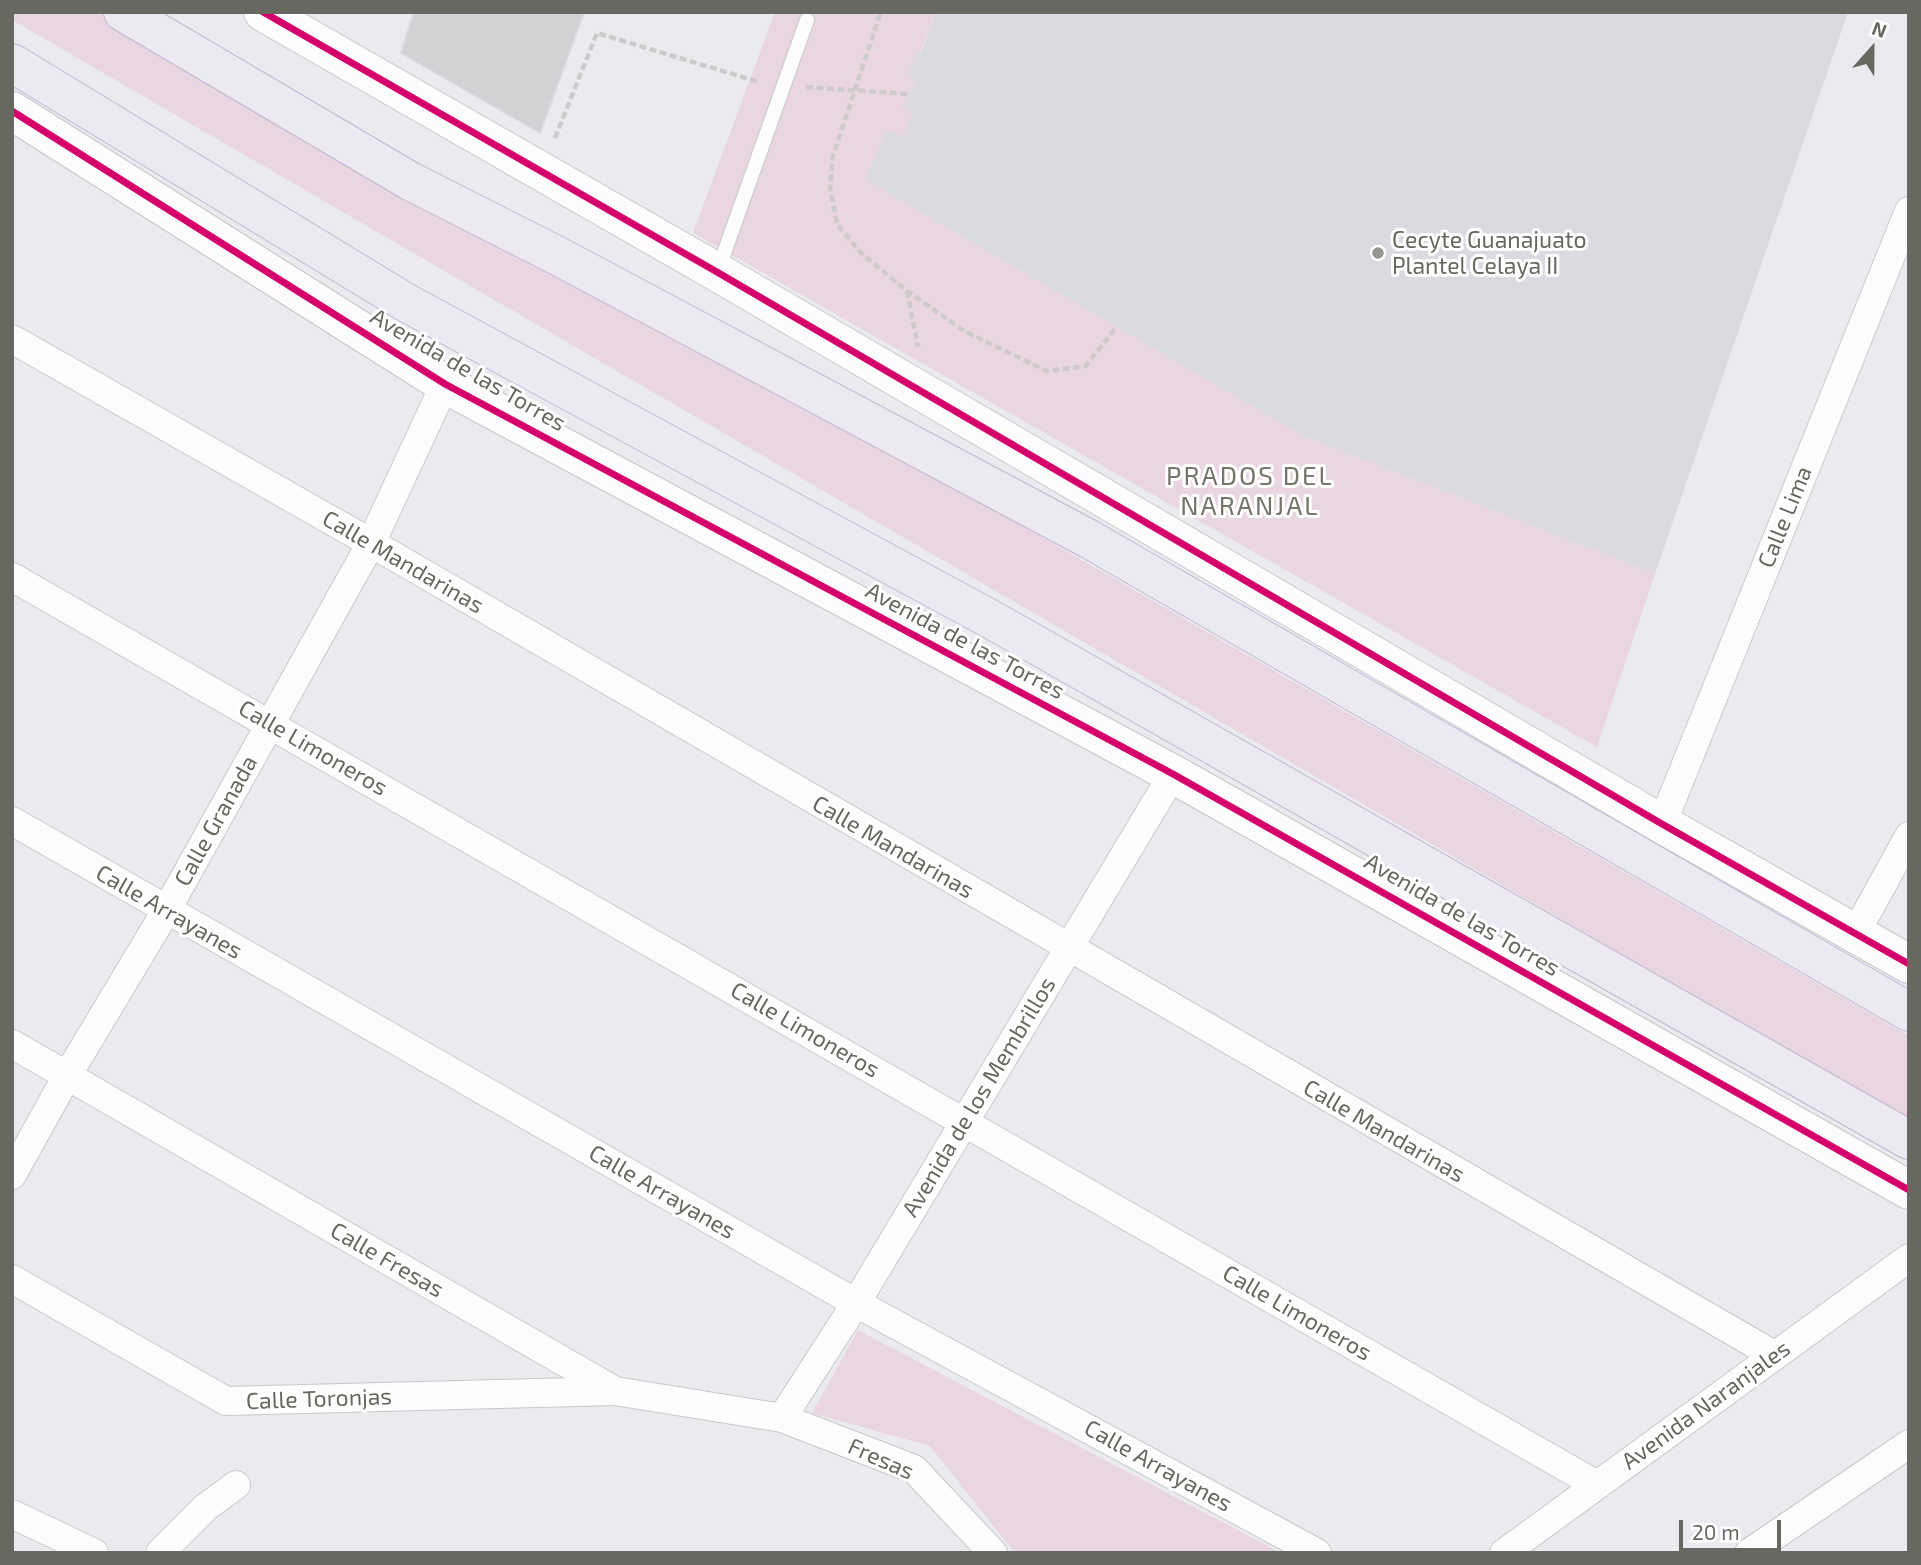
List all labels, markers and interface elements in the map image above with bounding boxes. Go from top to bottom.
north arrow [1837,14,1907,84]
text: N [1869,16,1890,42]
place label: Cecyte Guanajuato Plantel Celaya II [1392,226,1587,280]
marker: Cecyte Guanajuato Plantel Celaya II [1370,245,1386,261]
street label: Avenida de las Torres [365,303,571,437]
district label: PRADOS DEL NARANJAL [1167,460,1333,522]
street label: Calle Lima [1752,462,1818,572]
street label: Calle Mandarinas [318,505,488,619]
street label: Avenida de las Torres [861,577,1069,705]
street label: Calle Limoneros [234,694,392,802]
street label: Calle Granada [169,751,263,891]
street label: Calle Mandarinas [808,790,978,904]
street label: Avenida de las Torres [1359,848,1565,982]
street label: Calle Arrayanes [91,859,247,965]
street label: Avenida de los Membrillos [896,972,1062,1222]
street label: Calle Limoneros [726,976,884,1084]
street label: Calle Mandarinas [1299,1074,1469,1188]
street label: Calle Arrayanes [584,1139,740,1245]
street label: Calle Fresas [325,1217,449,1303]
street label: Calle Limoneros [1218,1259,1376,1367]
street label: Avenida Naranjales [1616,1335,1796,1475]
street label: Calle Toronjas [245,1383,393,1415]
street label: Calle Arrayanes [1079,1414,1237,1518]
street label: Fresas [844,1432,918,1486]
scale bar [1683,1506,1784,1550]
text: 20 m [1692,1519,1740,1544]

